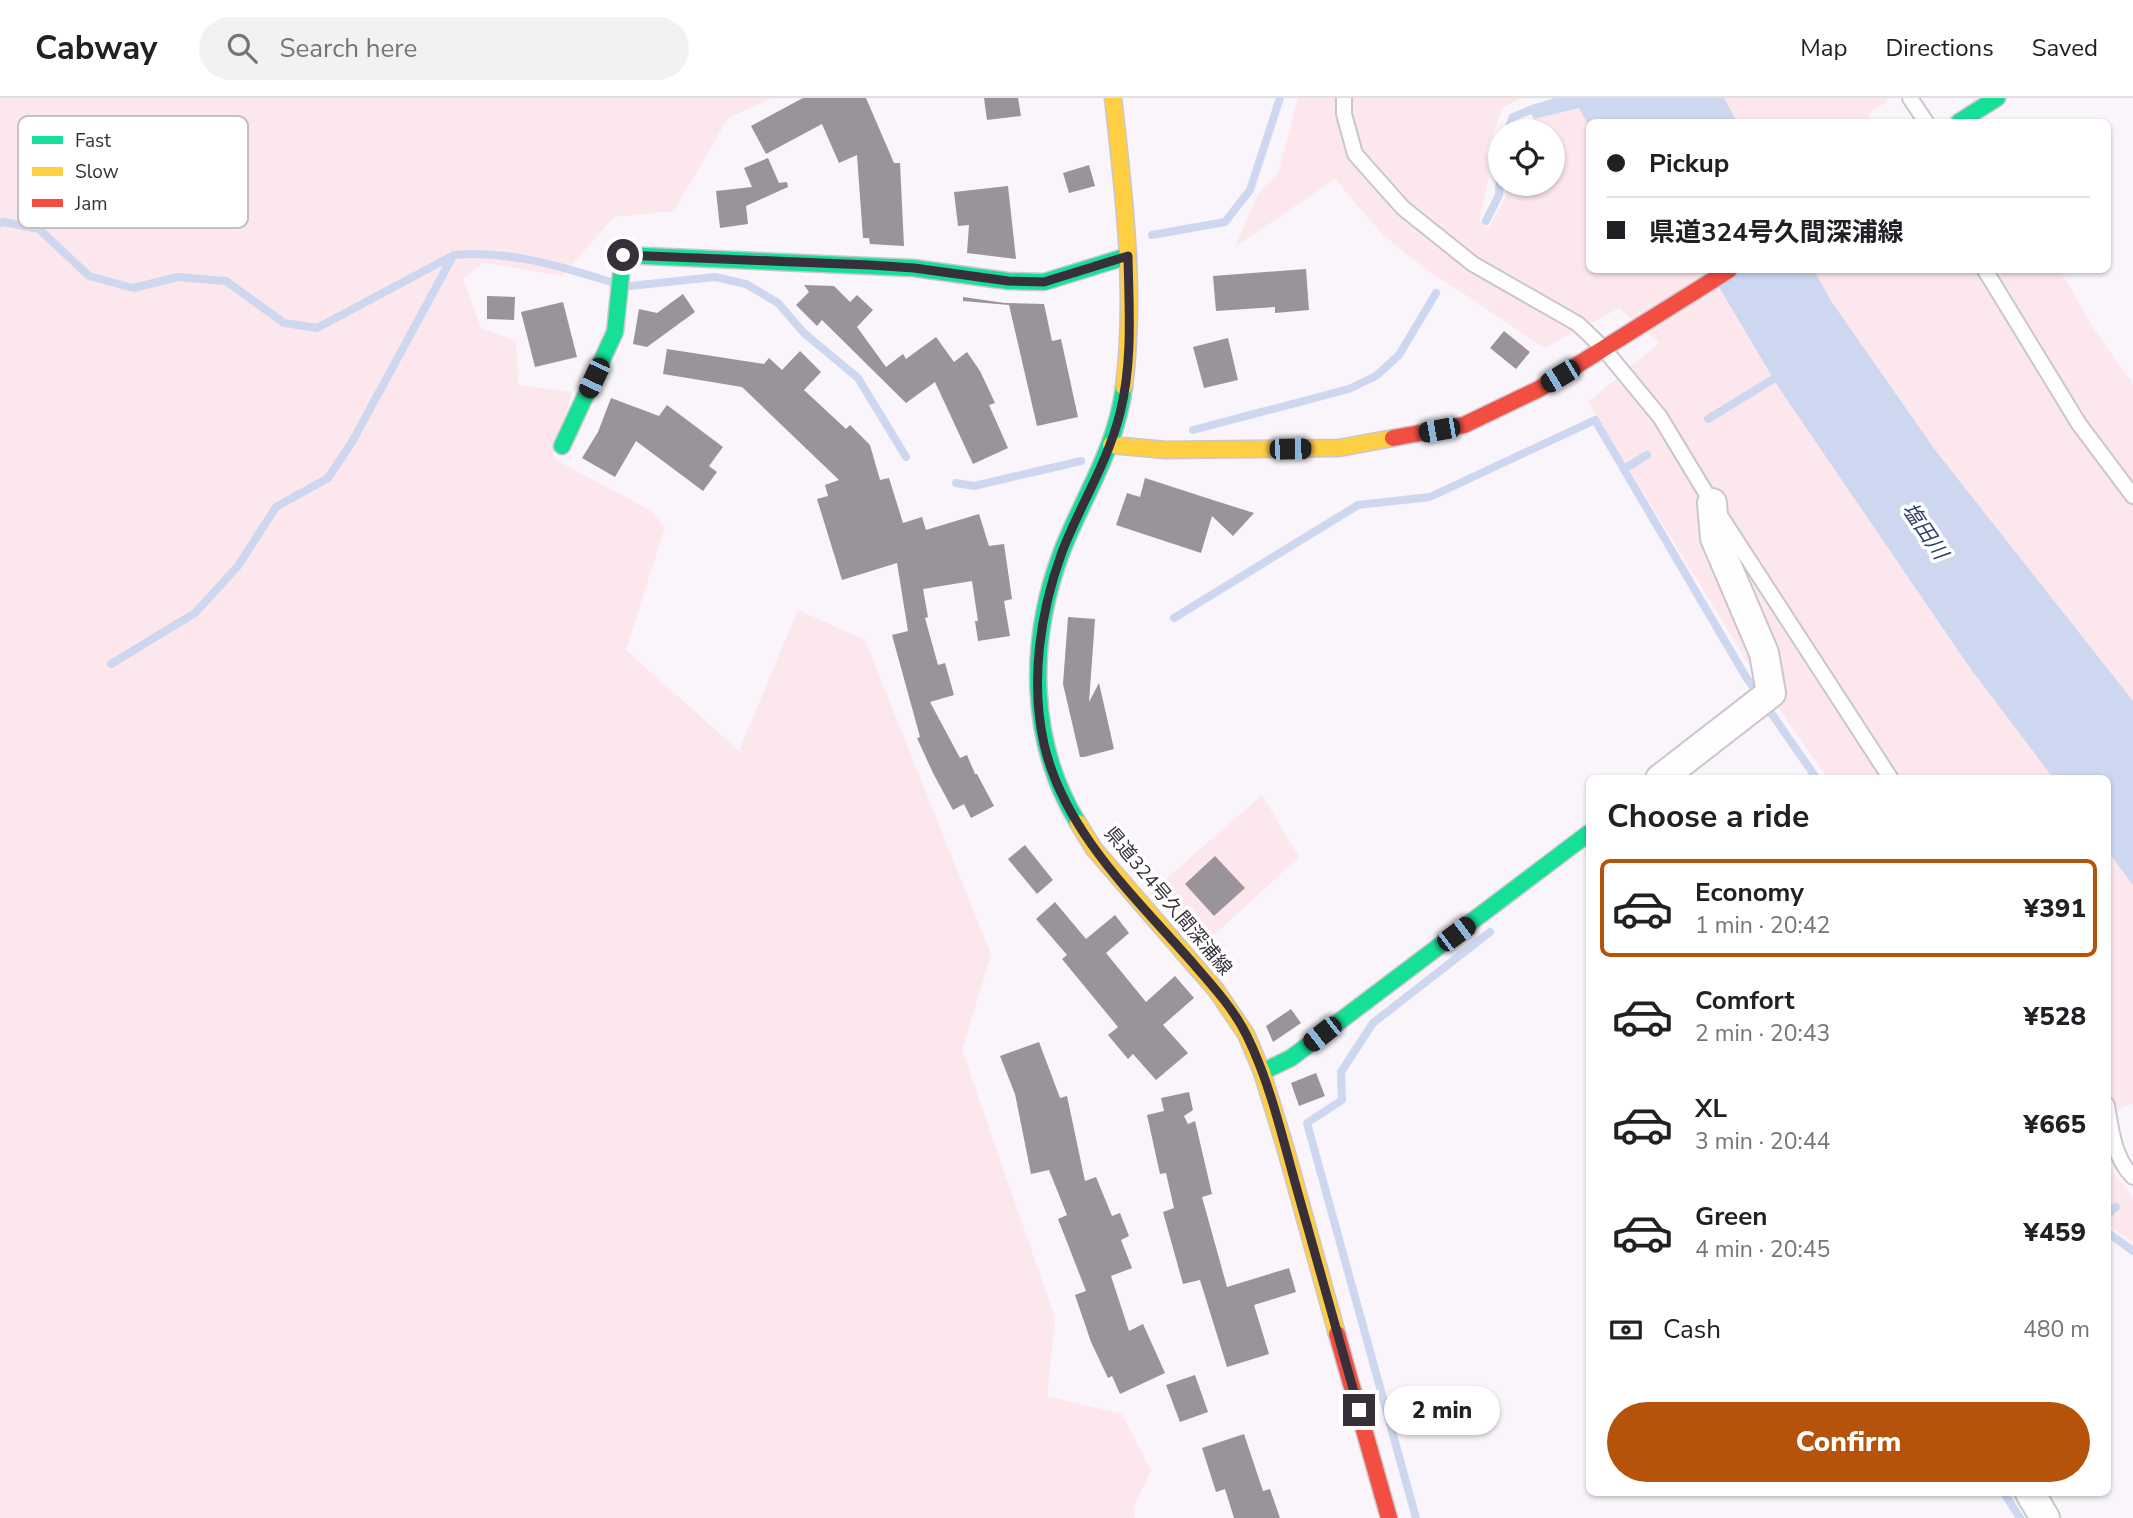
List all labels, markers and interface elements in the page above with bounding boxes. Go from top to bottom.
search box [199,17,689,80]
text: Cabway [35,26,157,71]
icon: search [223,29,261,67]
text: Search here [279,31,417,66]
text: Map [1800,32,1847,64]
text: Directions [1885,32,1994,64]
text: Saved [2032,32,2098,64]
legend [18,116,248,228]
map controls [1488,119,1565,196]
button: locate [1488,119,1565,196]
text: Fast [75,128,111,154]
text: Pickup [1649,146,1729,181]
text: Slow [75,159,119,185]
text: Jam [74,191,108,217]
text: 県道324号久間深浦線 [1649,215,1904,250]
route start [607,239,639,271]
car [576,355,613,401]
car [1537,356,1584,396]
car [1417,416,1462,444]
car [1269,438,1312,460]
water label: 塩田川 [1896,497,1955,567]
text: Choose a ride [1607,795,1809,838]
street label: 県道324号久間深浦線 [1098,821,1238,981]
text: Economy [1695,875,1804,910]
icon: car [1611,877,1674,940]
text: ¥391 [2024,891,2086,926]
text: 1 min · 20:42 [1695,910,1830,941]
car [1433,913,1480,955]
text: Comfort [1695,983,1795,1018]
icon: car [1611,985,1674,1048]
text: ¥528 [2024,999,2086,1034]
car [1299,1013,1346,1055]
text: 2 min · 20:43 [1695,1018,1830,1049]
text: XL [1695,1091,1727,1126]
icon: car [1611,1093,1674,1156]
text: ¥665 [2024,1107,2086,1142]
text: 3 min · 20:44 [1695,1126,1830,1157]
text: Green [1695,1199,1768,1234]
icon: car [1611,1201,1674,1264]
text: ¥459 [2024,1215,2086,1250]
text: 4 min · 20:45 [1695,1234,1830,1265]
icon: cash [1607,1311,1645,1349]
text: Cash [1663,1312,1721,1347]
text: 480 m [2023,1314,2090,1345]
callout: 2 min [1384,1386,1499,1434]
route end [1343,1394,1375,1426]
text: 2 min [1412,1395,1472,1426]
button: Confirm [1607,1402,2090,1482]

